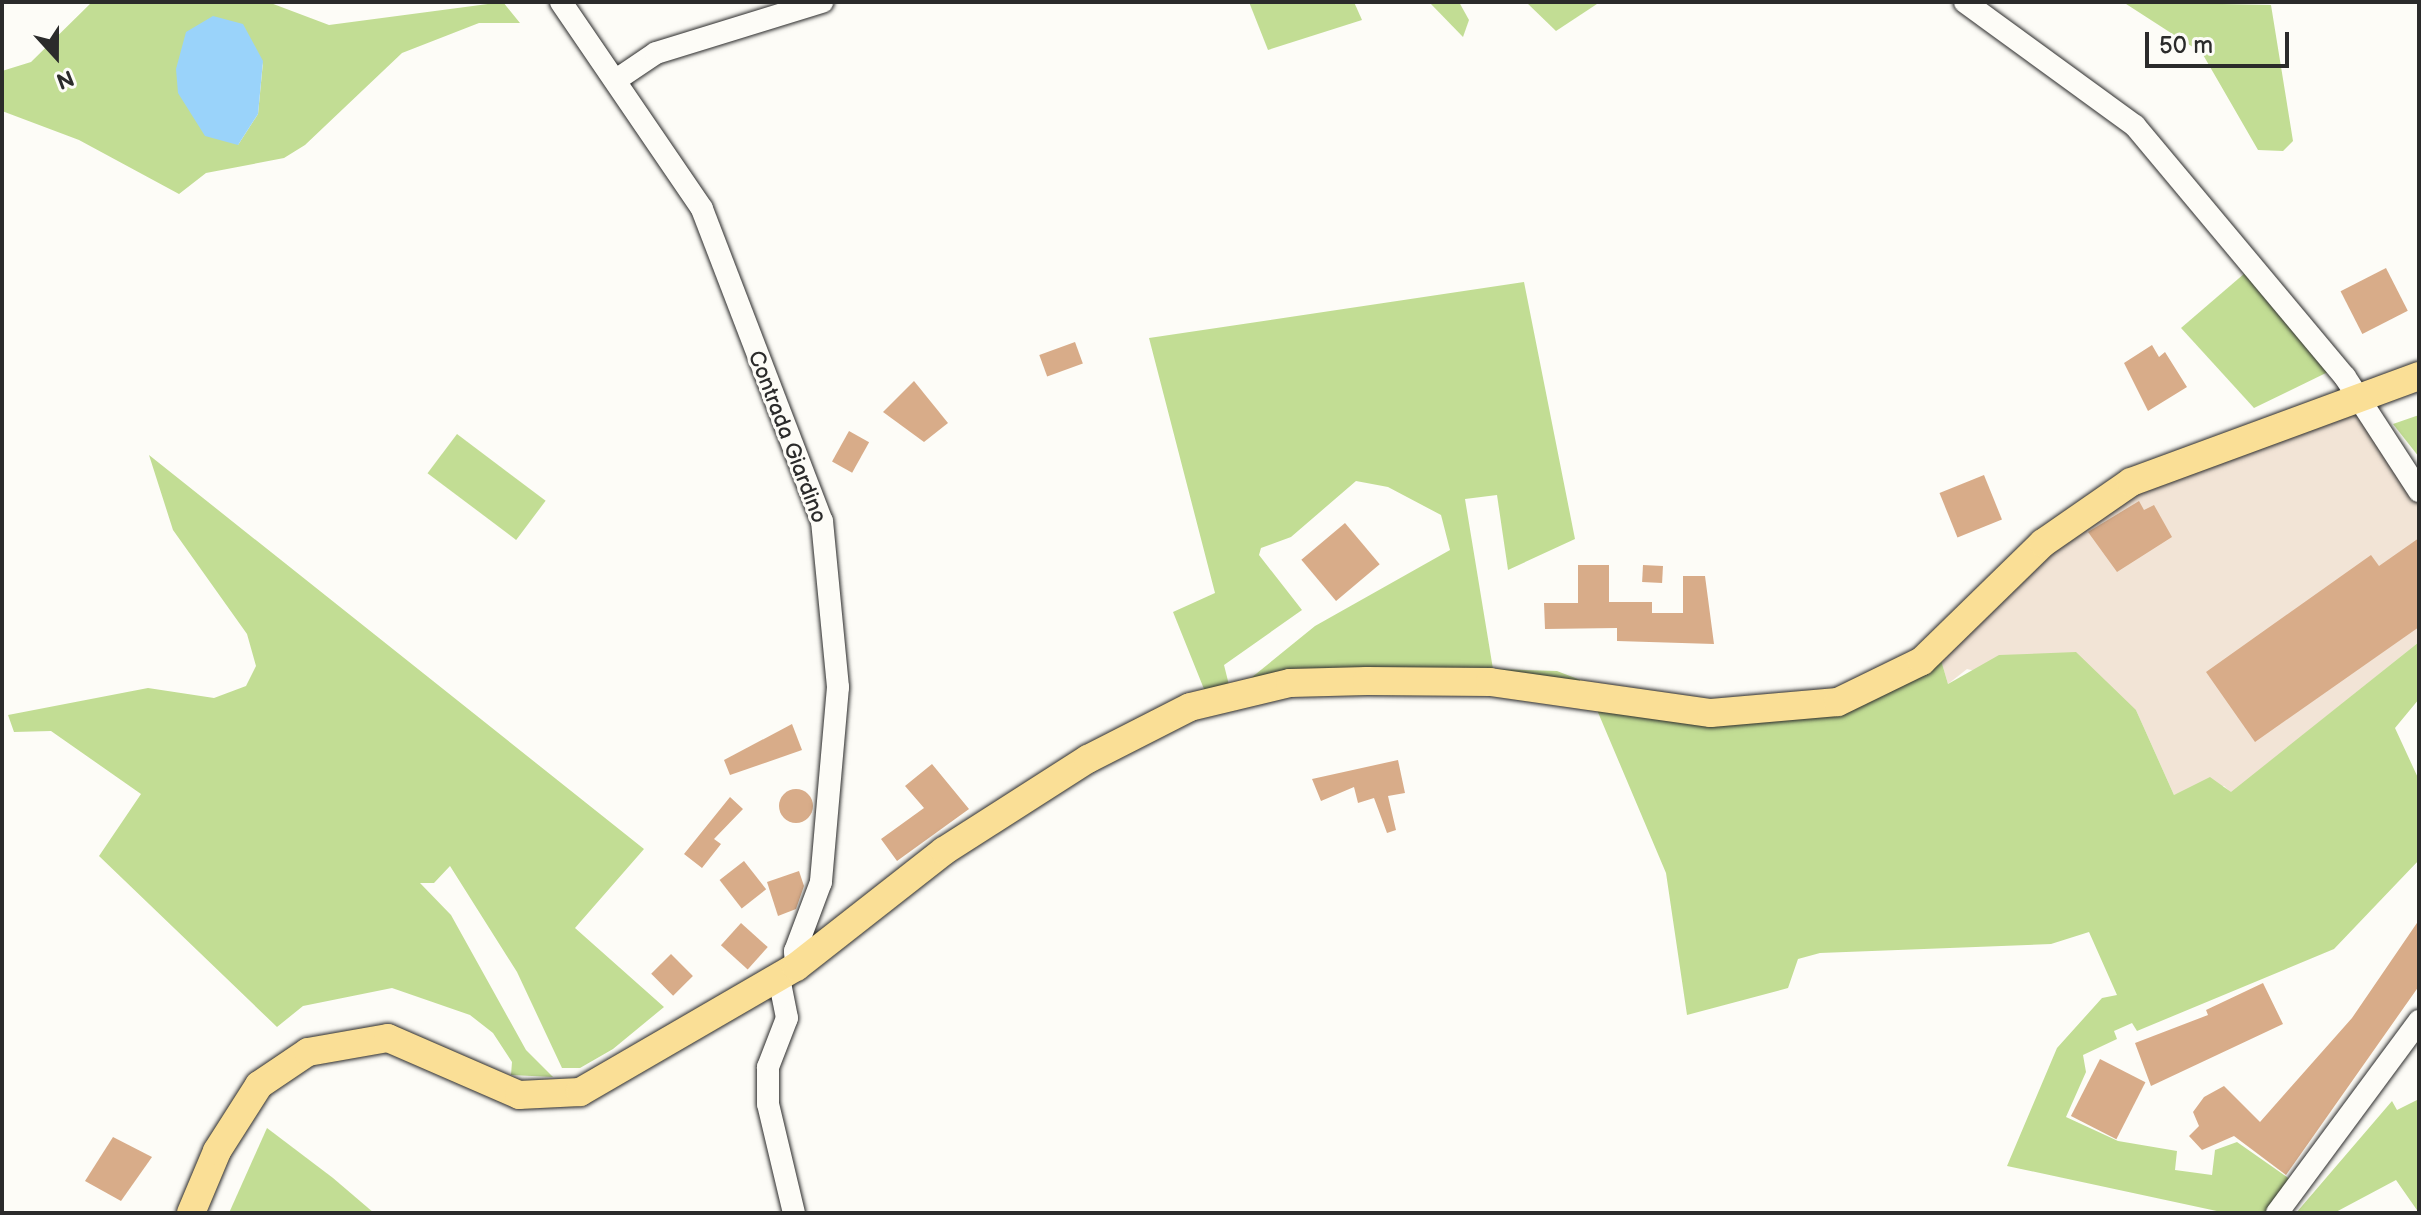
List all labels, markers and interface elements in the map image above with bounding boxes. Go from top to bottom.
north arrow [16,16,96,96]
scale bar [2149,16,2293,66]
text: 50 m [2159,31,2213,60]
text: N [52,63,77,94]
street label: Contrada Giardino [742,347,832,527]

